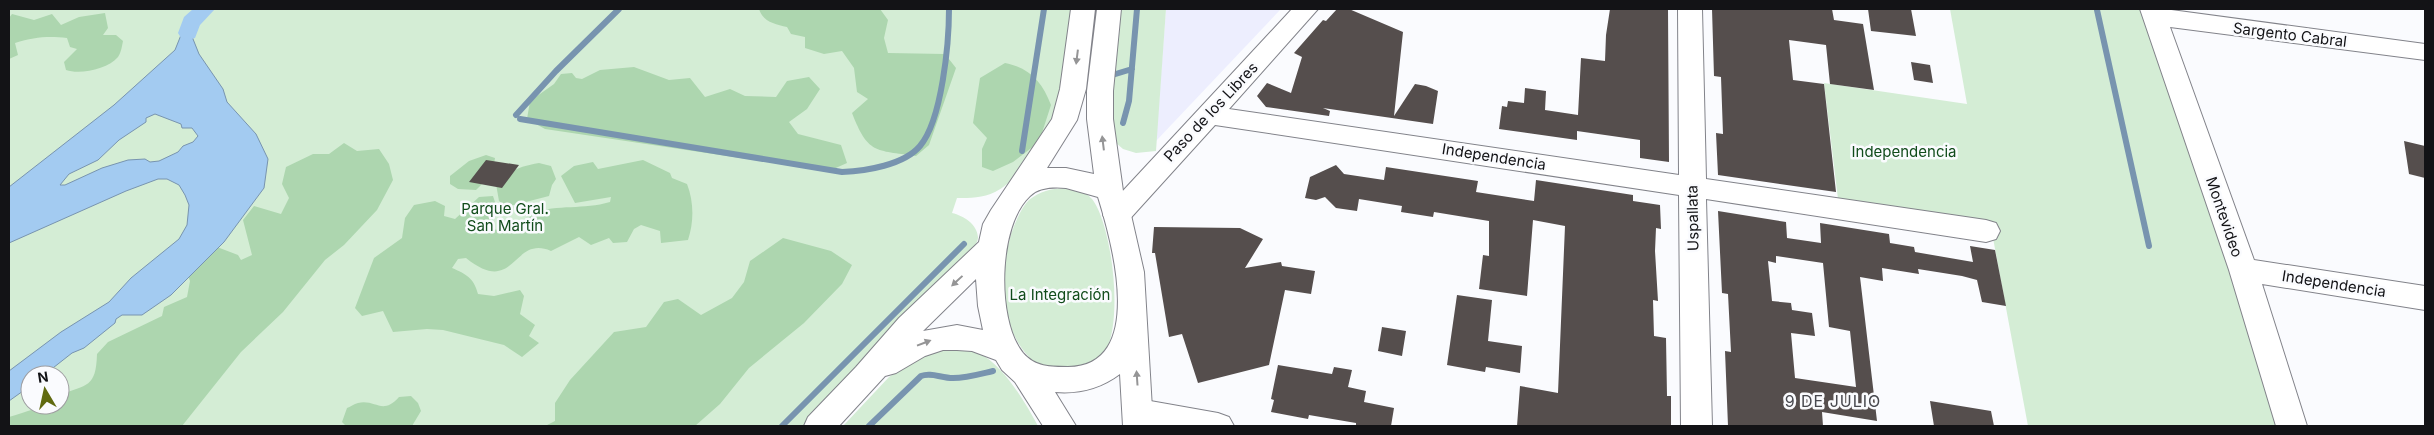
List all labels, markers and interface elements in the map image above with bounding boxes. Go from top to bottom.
street label: Sargento Cabral [2232,18,2348,51]
one-way arrow [1073,49,1081,65]
street label: Paso de los Libres [1160,58,1262,165]
one-way arrow [1099,135,1107,151]
street label: Independencia [1441,139,1547,174]
park label: Independencia [1851,142,1957,161]
street label: Montevideo [2202,174,2247,259]
street label: Uspallata [1682,185,1703,251]
park label: Parque Gral. San Martín [461,199,549,235]
street label: Independencia [2281,266,2387,301]
one-way arrow [952,275,964,287]
park label: La Integración [1010,285,1110,304]
one-way arrow [917,339,931,347]
north arrow [20,365,70,415]
text: N [36,367,49,386]
one-way arrow [1132,369,1140,385]
district label: 9 DE JULIO [1785,391,1881,411]

